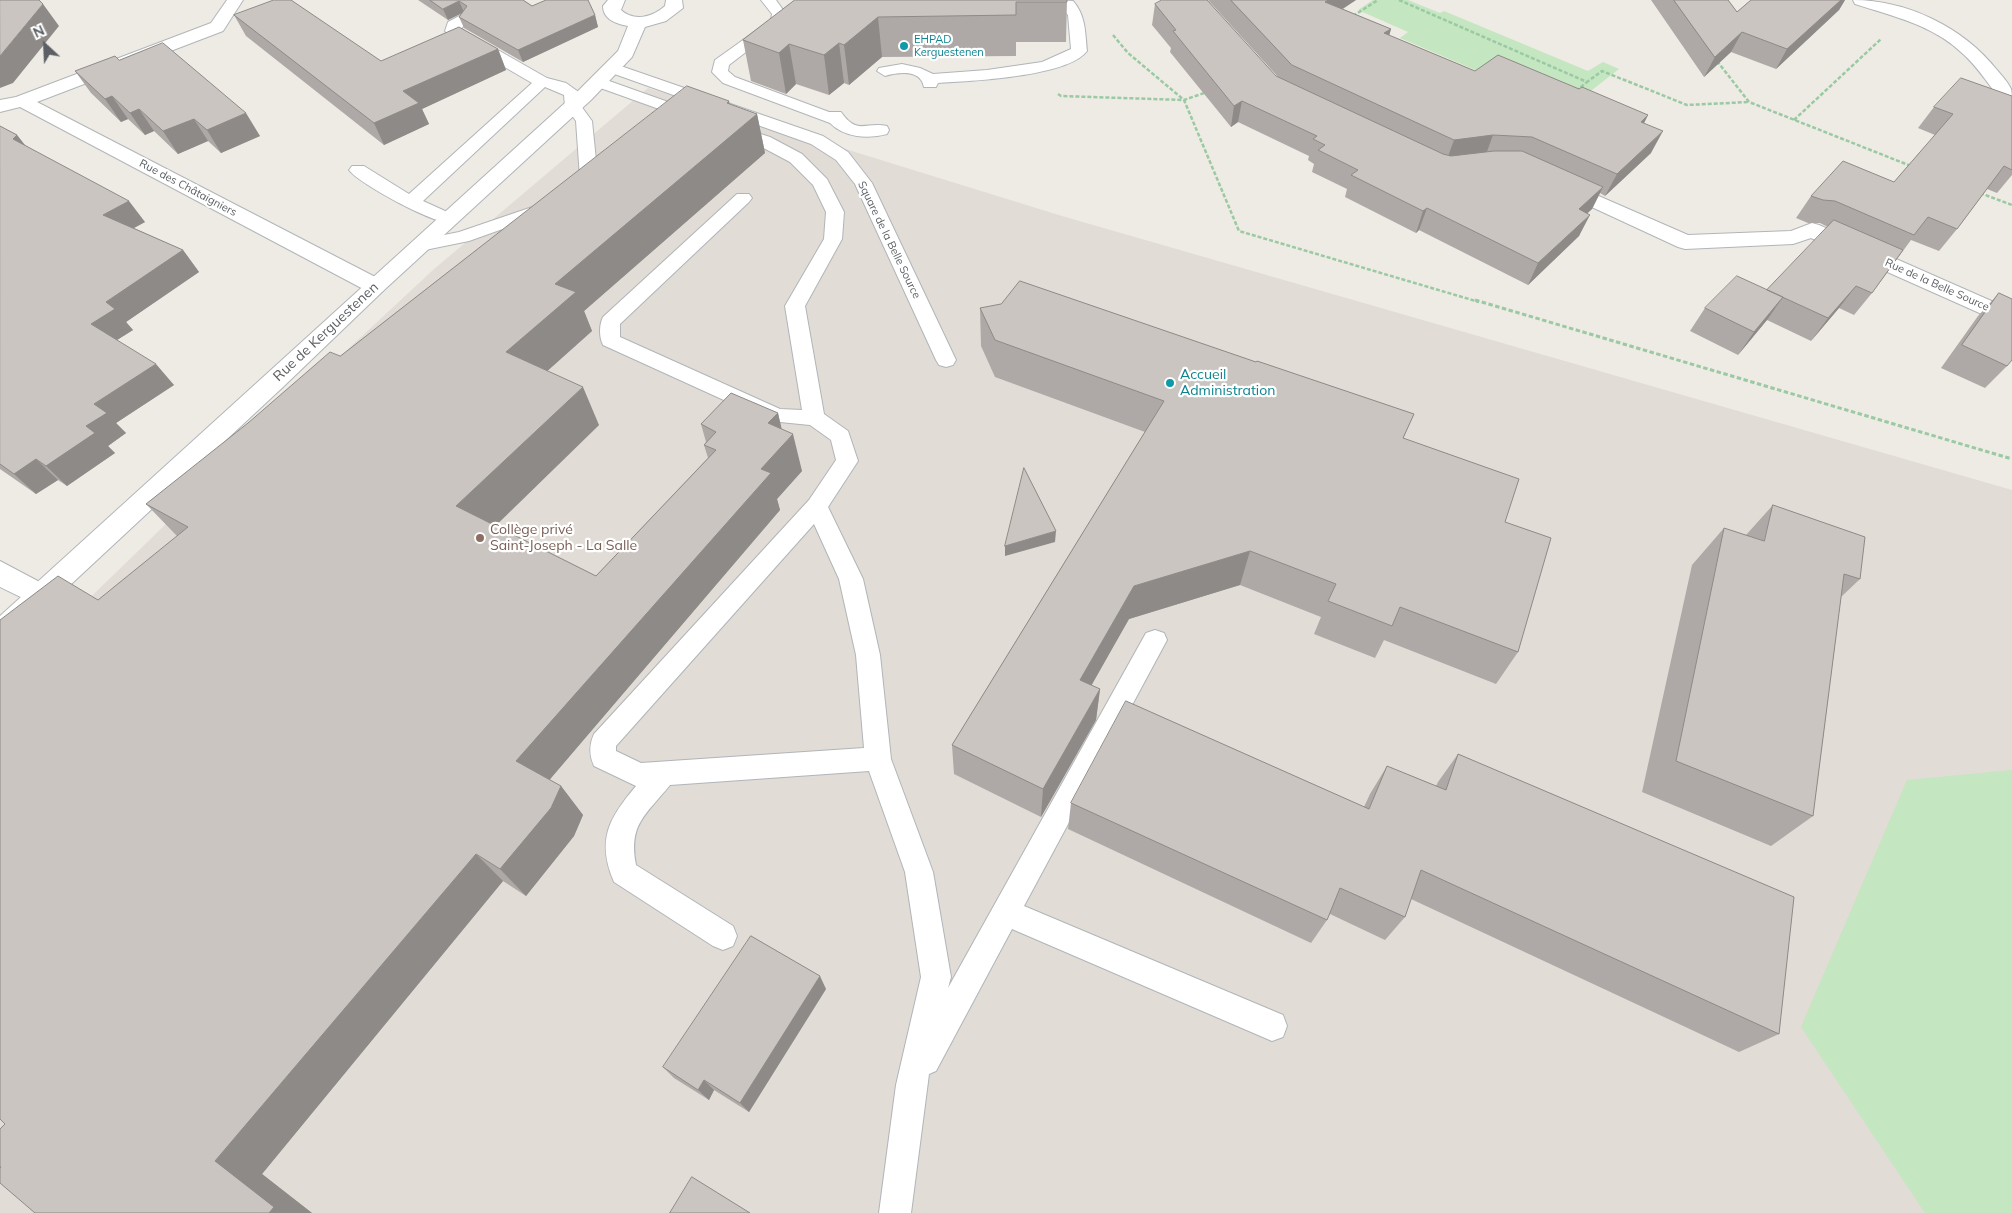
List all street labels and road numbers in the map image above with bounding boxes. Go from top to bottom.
street label: Rue des Châtaigniers [137,157,239,219]
street label: Square de la Belle Source [855,179,923,301]
street label: Rue de la Belle Source [1883,256,1991,314]
street label: Rue de Kerguestenen [270,279,382,385]

